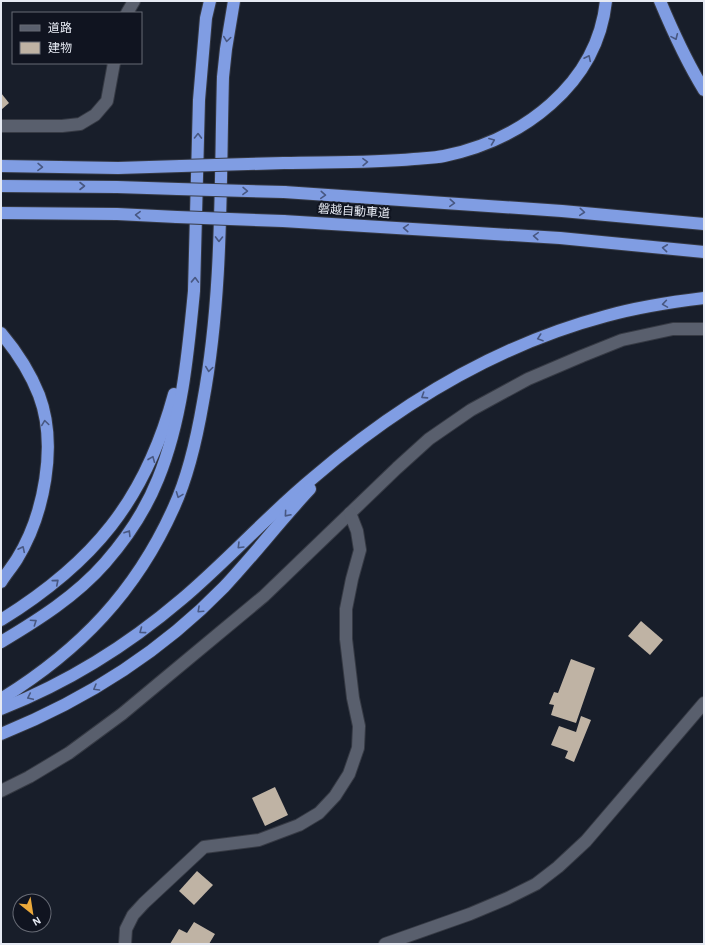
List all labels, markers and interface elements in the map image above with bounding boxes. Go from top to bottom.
legend [12,12,142,64]
text: 道路 [48,21,72,34]
one-way arrow [670,33,678,40]
one-way arrow [223,36,232,43]
text: 建物 [48,41,72,54]
one-way arrow [583,54,591,62]
one-way arrow [194,133,202,139]
one-way arrow [488,138,495,146]
one-way arrow [362,158,368,166]
one-way arrow [37,163,43,171]
one-way arrow [79,182,85,190]
one-way arrow [242,187,248,195]
one-way arrow [319,190,326,199]
one-way arrow [449,199,455,208]
street label: 磐越自動車道 [318,202,390,219]
one-way arrow [579,208,585,217]
one-way arrow [135,211,141,219]
one-way arrow [403,224,409,233]
one-way arrow [533,232,539,241]
one-way arrow [215,236,223,242]
one-way arrow [662,244,668,253]
one-way arrow [190,277,199,283]
one-way arrow [662,299,668,308]
one-way arrow [537,333,544,341]
one-way arrow [205,366,214,372]
one-way arrow [421,391,428,399]
one-way arrow [41,420,50,426]
one-way arrow [147,455,155,462]
one-way arrow [175,491,183,498]
one-way arrow [285,509,292,517]
one-way arrow [123,530,131,537]
one-way arrow [237,541,245,549]
one-way arrow [17,546,25,553]
one-way arrow [51,580,59,587]
one-way arrow [197,605,204,612]
one-way arrow [30,619,37,626]
one-way arrow [140,626,147,633]
one-way arrow [93,683,100,690]
one-way arrow [27,692,35,700]
north arrow [12,893,52,933]
text: N [31,915,43,928]

